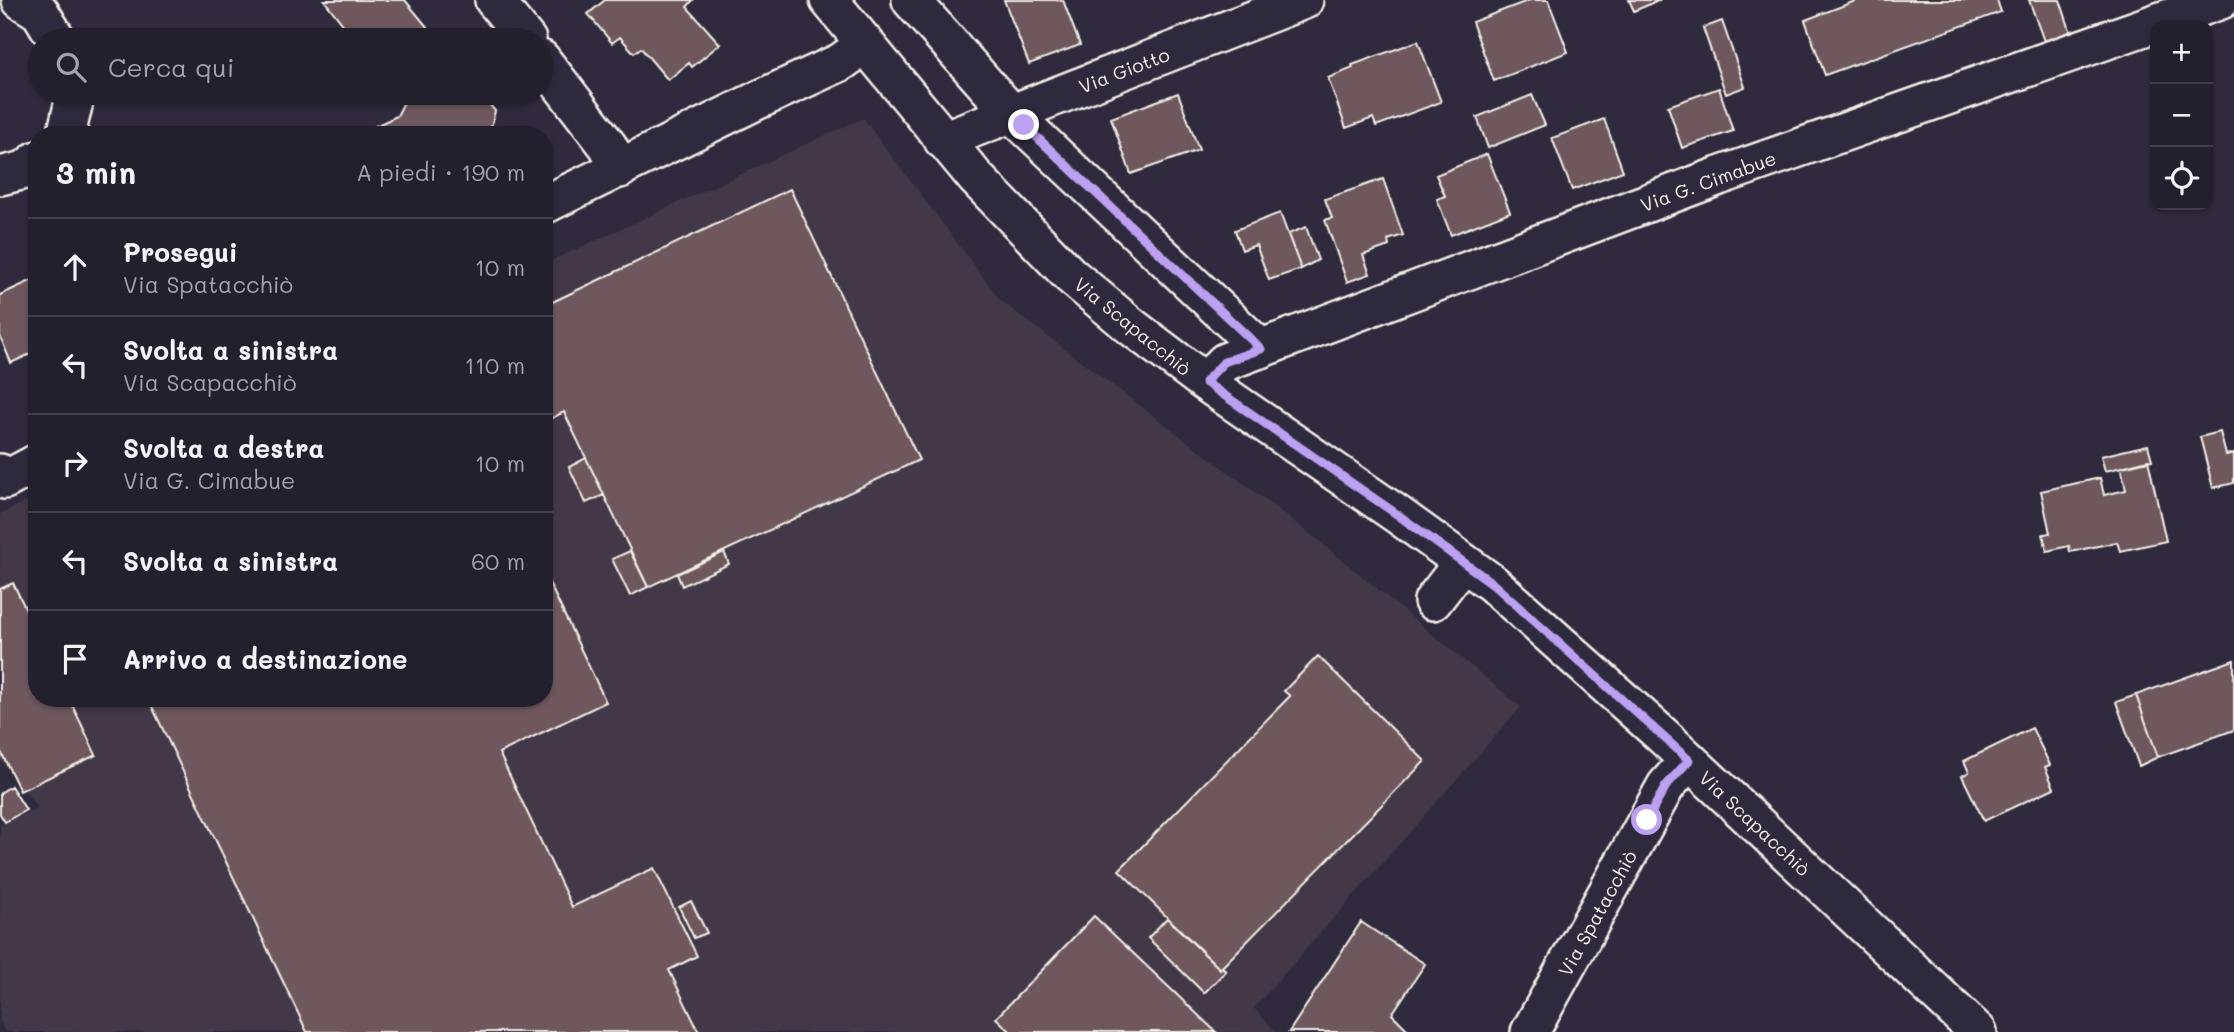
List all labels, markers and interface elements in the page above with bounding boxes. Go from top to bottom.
map controls [2150,21,2213,210]
button: + [2150,21,2213,84]
search box [28,28,553,105]
street label: Via Giotto [1075,41,1173,99]
icon: search [52,48,90,86]
text: Cerca qui [108,50,234,84]
button: − [2150,84,2213,147]
route end [1008,109,1039,140]
street label: Via G. Cimabue [1637,145,1779,217]
button: locate [2150,147,2213,210]
text: 3 min [56,152,136,192]
text: A piedi · 190 m [356,157,525,187]
text: Prosegui [123,235,238,269]
icon: ahead [56,248,94,286]
text: 10 m [475,252,525,282]
text: Via Spatacchiò [123,269,293,299]
street label: Via Scapacchiò [1069,271,1197,381]
text: Svolta a sinistra [123,333,338,367]
icon: left [56,346,94,384]
text: 110 m [465,350,525,380]
text: Via Scapacchiò [123,367,297,397]
text: Svolta a destra [123,431,324,465]
icon: right [56,444,94,482]
text: 10 m [475,448,525,478]
text: Via G. Cimabue [123,465,295,495]
icon: left [56,542,94,580]
text: Svolta a sinistra [123,544,338,578]
text: 60 m [471,546,525,576]
icon: arrive [56,640,94,678]
text: Arrivo a destinazione [123,642,408,676]
street label: Via Scapacchiò [1694,765,1816,881]
route start [1631,804,1662,835]
street label: Via Spatacchiò [1552,845,1642,981]

